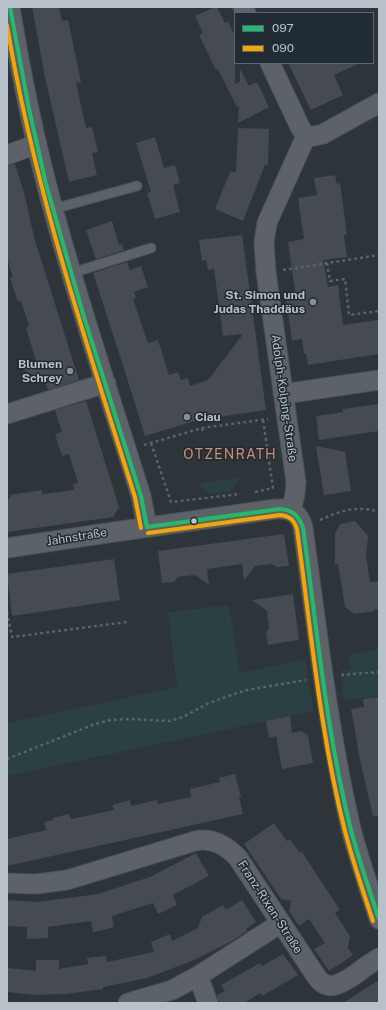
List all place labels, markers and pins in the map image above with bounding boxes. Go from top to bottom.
place label: St. Simon und Judas Thaddäus [214,288,305,316]
marker: St. Simon und Judas Thaddäus [308,297,318,307]
place label: Blumen Schrey [18,357,62,385]
marker: Blumen Schrey [65,366,75,376]
place label: Ciau [195,410,221,424]
marker: Ciau [182,412,192,422]
unlabelled marker [189,516,199,526]

